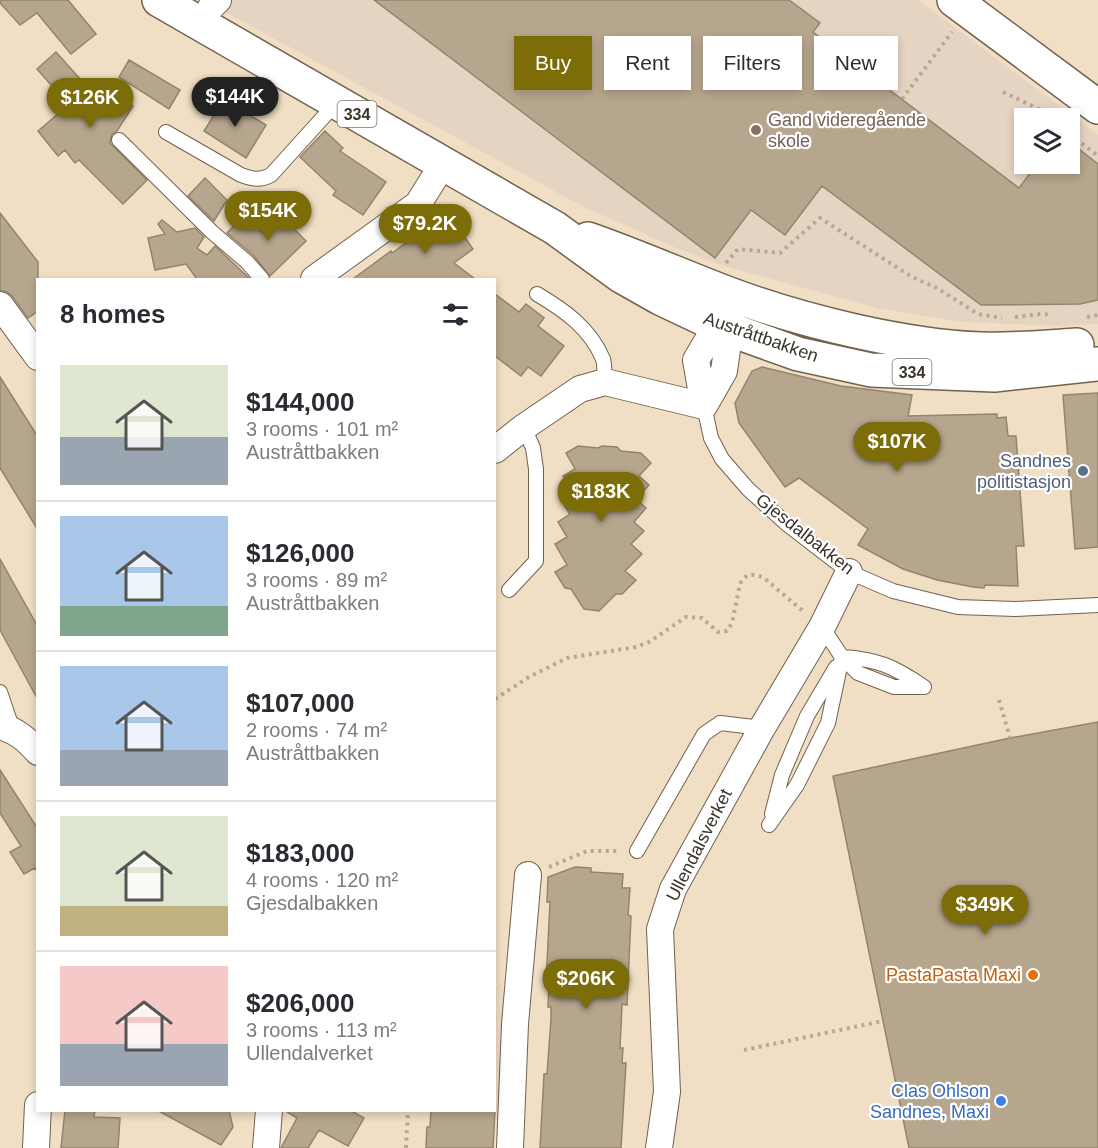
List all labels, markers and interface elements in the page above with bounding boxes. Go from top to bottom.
chip: Buy [514,36,592,90]
chip: Rent [604,36,691,90]
chip: Filters [703,36,802,90]
chip: New [814,36,898,90]
pin: $144K [193,77,277,128]
pin: $126K [48,78,132,129]
text: $144K [206,85,264,107]
text: $126K [61,86,119,108]
road number: 334 [338,101,376,127]
map controls [1014,108,1080,174]
button: layers [1014,108,1080,174]
place label: Gand videregående skole [768,110,926,151]
marker: Gand videregående skole [749,123,763,137]
pin: $154K [226,191,310,242]
text: $154K [239,199,297,221]
pin: $79.2K [376,204,474,255]
text: $79.2K [393,212,457,234]
icon: filters [439,298,472,331]
text: 8 homes [60,299,166,329]
street label: Austråttbakken [701,308,821,366]
road number: 334 [892,359,932,385]
text: $144,000 [246,387,354,417]
icon: home [108,389,180,461]
text: 3 rooms · 101 m² [246,418,398,440]
pin: $107K [855,422,939,473]
text: $107K [868,430,926,452]
text: Austråttbakken [246,441,379,463]
place label: Sandnes politistasjon [977,451,1071,492]
marker: Sandnes politistasjon [1076,464,1090,478]
pin: $183K [559,472,643,523]
text: $183K [572,480,630,502]
street label: Gjesdalbakken [752,489,858,579]
text: $126,000 [246,538,354,568]
icon: home [108,540,180,612]
text: 3 rooms · 89 m² [246,569,387,591]
text: Austråttbakken [246,592,379,614]
text: $107,000 [246,688,354,718]
icon: home [108,690,180,762]
text: 2 rooms · 74 m² [246,719,387,741]
text: Austråttbakken [246,742,379,764]
street label: Ullendalsverket [662,786,736,904]
text: $183,000 [246,838,354,868]
icon: home [108,840,180,912]
text: 4 rooms · 120 m² [246,869,398,891]
pin: $349K [943,885,1027,936]
text: Gjesdalbakken [246,892,378,914]
text: $349K [956,893,1014,915]
pin: $206K [544,959,628,1010]
place label: PastaPasta Maxi [886,965,1021,985]
text: $206K [557,967,615,989]
marker: PastaPasta Maxi [1026,968,1040,982]
text: $206,000 [246,988,354,1018]
icon: home [108,990,180,1062]
text: 3 rooms · 113 m² [246,1019,397,1041]
text: Ullendalverket [246,1042,373,1064]
place label: Clas Ohlson Sandnes, Maxi [870,1081,989,1122]
marker: Clas Ohlson Sandnes, Maxi [994,1094,1008,1108]

